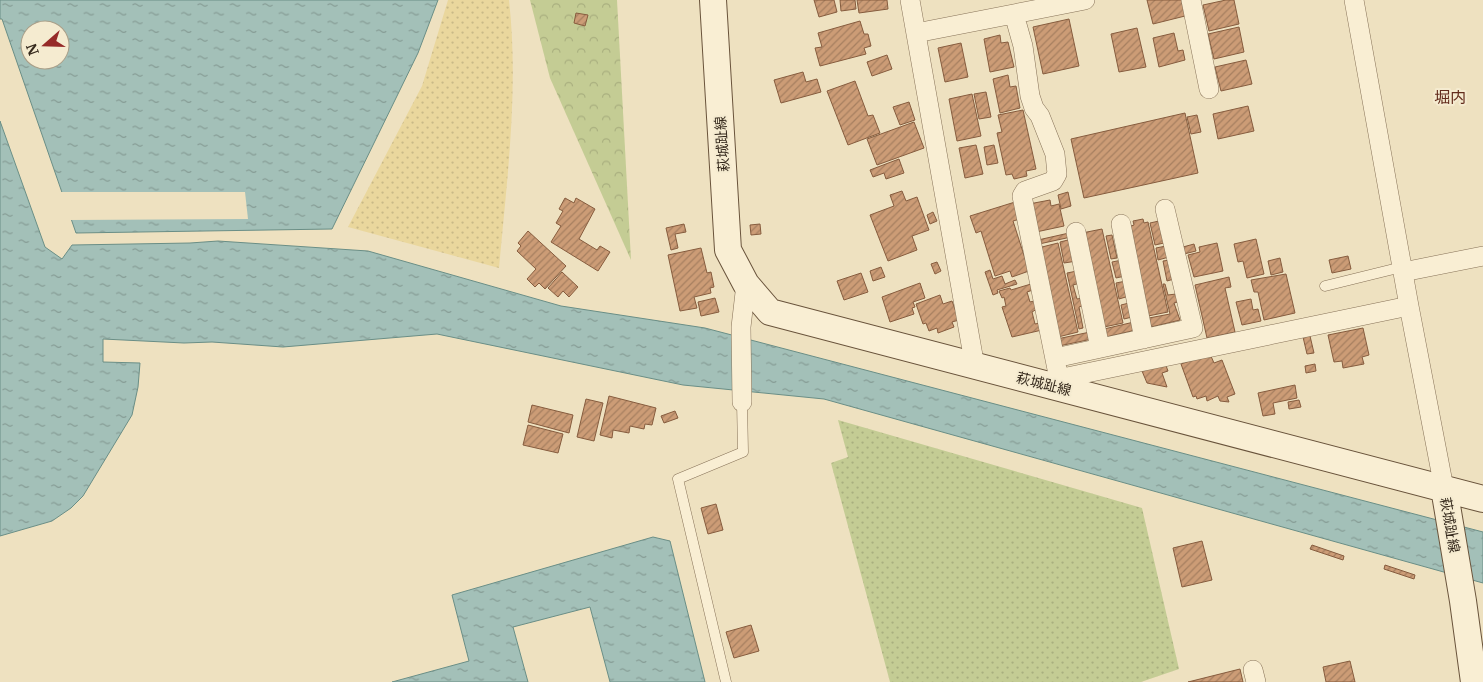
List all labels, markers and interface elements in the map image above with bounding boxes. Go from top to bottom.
north arrow [20,20,70,70]
text: N [22,41,43,58]
district label: 堀内 [1434,87,1466,107]
street label: 萩城趾線 [711,115,733,173]
street label: 萩城趾線 [1015,368,1073,400]
street label: 萩城趾線 [1436,496,1464,554]

